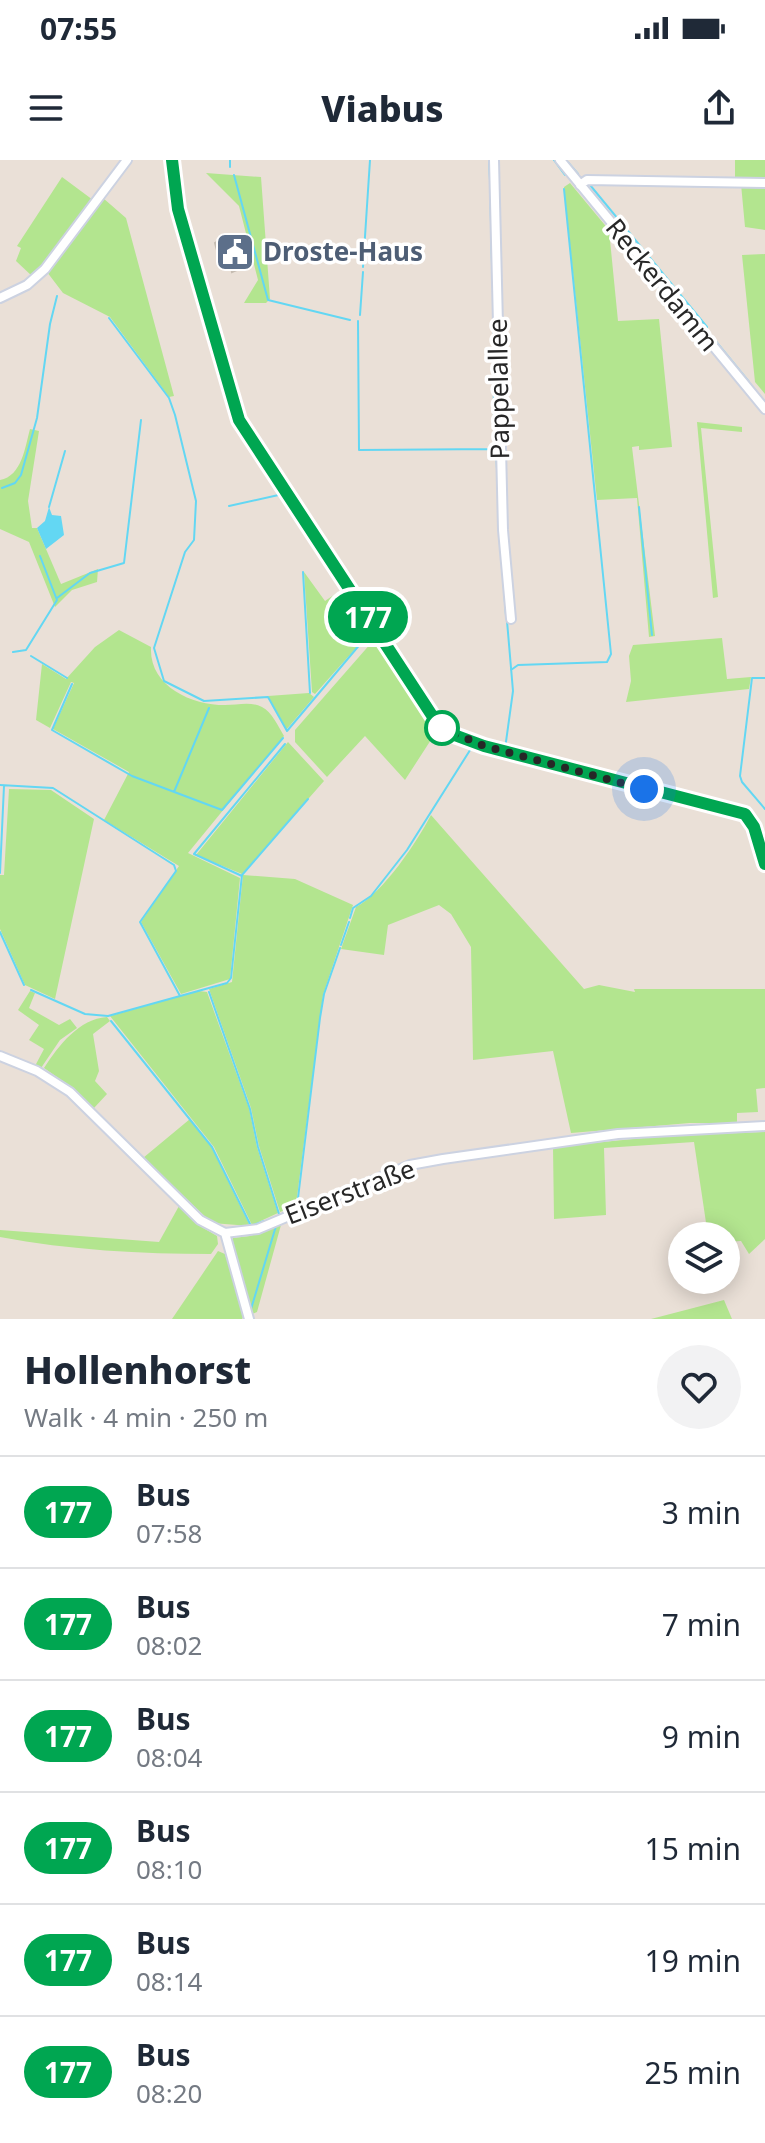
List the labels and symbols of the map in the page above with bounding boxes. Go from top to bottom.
street label: Reckerdamm [598,210,728,358]
public building icon: Droste-Haus [214,231,256,273]
place label: Droste-Haus [263,233,423,269]
street label: Pappelallee [479,318,517,460]
line badge: 177 [322,591,414,643]
unlabelled marker [425,711,459,745]
your location [624,769,664,809]
street label: Eiserstraße [279,1150,420,1232]

